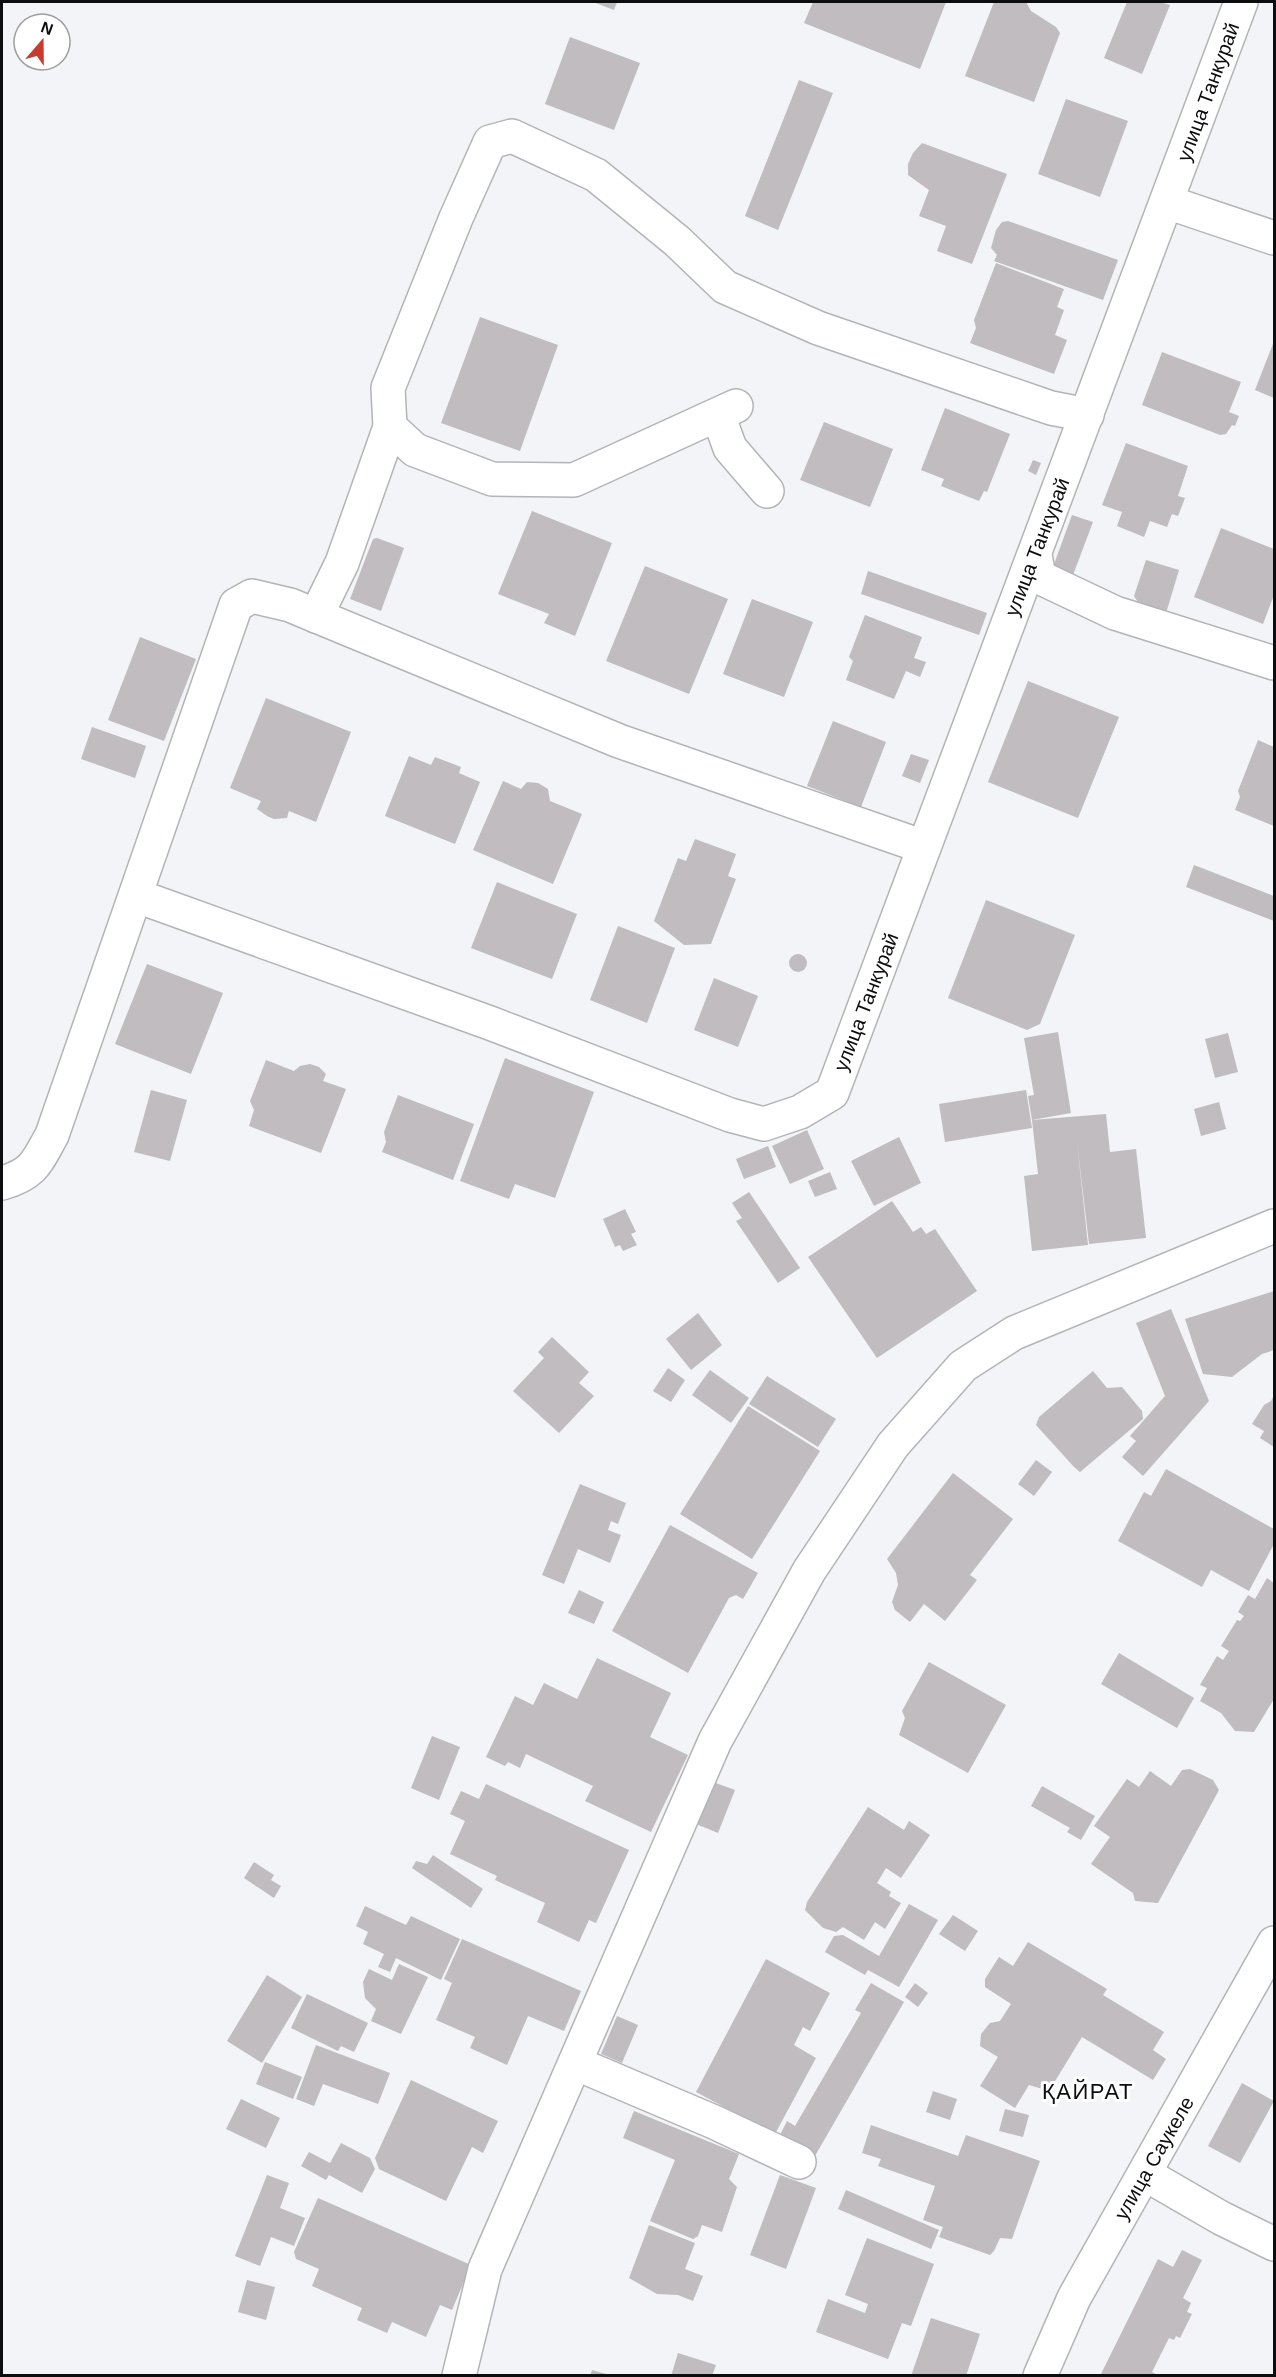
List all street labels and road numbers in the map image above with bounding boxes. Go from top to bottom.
street label: улица Танкурай [1173,20,1243,164]
street label: улица Танкурай [1001,475,1073,619]
street label: улица Танкурай [830,930,902,1074]
street label: улица Саукеле [1110,2093,1198,2223]

